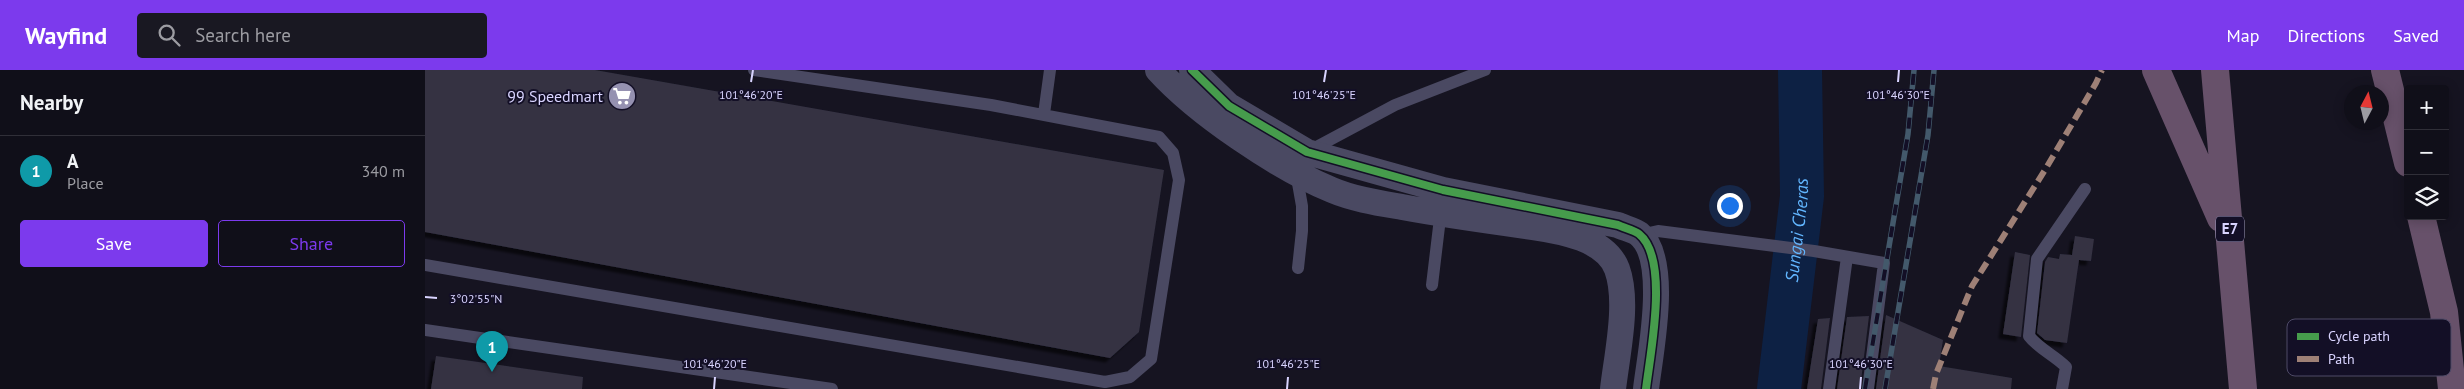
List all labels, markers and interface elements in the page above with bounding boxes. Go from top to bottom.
search box [137,13,487,58]
text: Wayfind [25,20,107,51]
icon: search [155,21,183,49]
text: Search here [195,23,291,47]
text: Map [2227,24,2259,47]
text: Directions [2287,24,2365,47]
text: Saved [2393,24,2439,47]
supermarket icon: 99 Speedmart [607,81,637,111]
north arrow [2344,85,2389,130]
map controls [2404,85,2449,220]
button: + [2404,85,2449,130]
place label: 99 Speedmart [507,86,604,106]
text: 101°46'20"E [719,87,783,102]
text: 101°46'25"E [1292,87,1356,102]
text: 101°46'30"E [1866,87,1930,102]
text: Nearby [20,89,83,116]
button: − [2404,130,2449,175]
text: A [67,149,79,173]
text: 1 [31,161,41,181]
text: 340 m [362,161,405,181]
text: Place [67,173,104,193]
button: layers [2404,175,2449,220]
water label: Sungai Cheras [1780,177,1813,283]
your location [1717,193,1743,219]
road number: E7 [2216,216,2244,242]
button: Save [20,220,208,267]
button: Share [218,220,405,267]
text: 3°02'55"N [450,291,502,306]
legend [2287,319,2451,376]
text: Cycle path [2328,327,2390,345]
pin: 1 [476,331,508,372]
text: Path [2328,350,2355,368]
text: 101°46'20"E [683,356,747,371]
text: 101°46'25"E [1256,356,1320,371]
text: 101°46'30"E [1829,356,1893,371]

